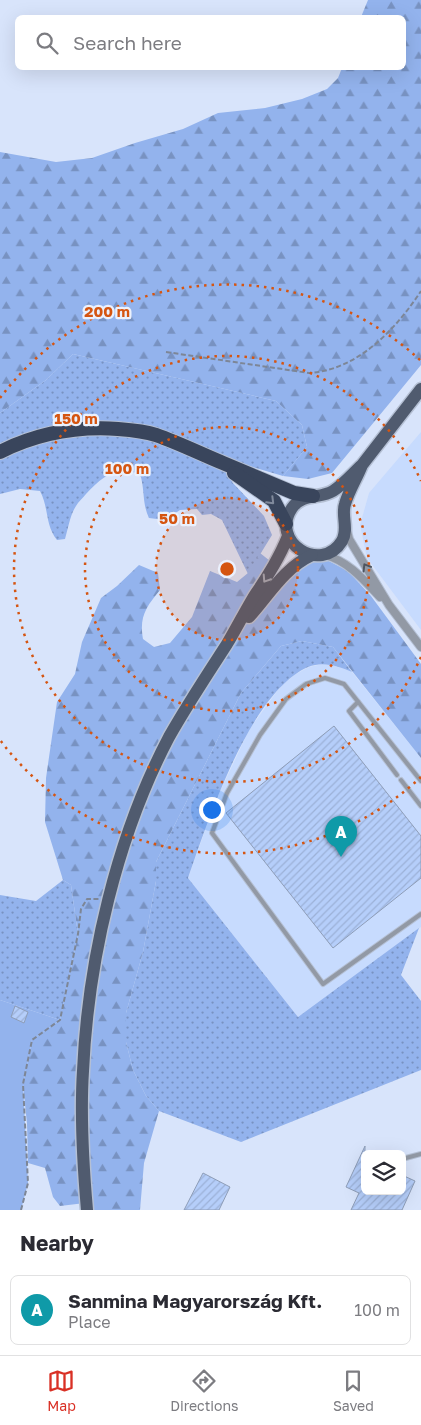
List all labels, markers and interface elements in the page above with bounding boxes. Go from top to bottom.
search box [15,15,406,70]
icon: search [33,29,61,57]
text: Search here [73,31,182,54]
text: 200 m [84,302,130,320]
text: 150 m [54,409,98,427]
text: 100 m [105,459,149,477]
one-way arrow [265,495,274,504]
text: 50 m [159,509,195,527]
centre of rings [218,560,236,578]
one-way arrow [362,563,372,572]
one-way arrow [262,574,272,583]
your location [199,797,225,823]
pin: A [325,816,357,857]
map controls [361,1150,406,1195]
button: layers [361,1150,406,1195]
text: Nearby [20,1230,94,1256]
text: Sanmina Magyarország Kft. [68,1289,322,1312]
text: A [31,1300,43,1320]
text: 100 m [354,1300,400,1320]
text: Place [68,1312,111,1332]
tab: Map [47,1367,76,1414]
tab: Directions [170,1367,239,1414]
tab: Saved [333,1367,374,1414]

